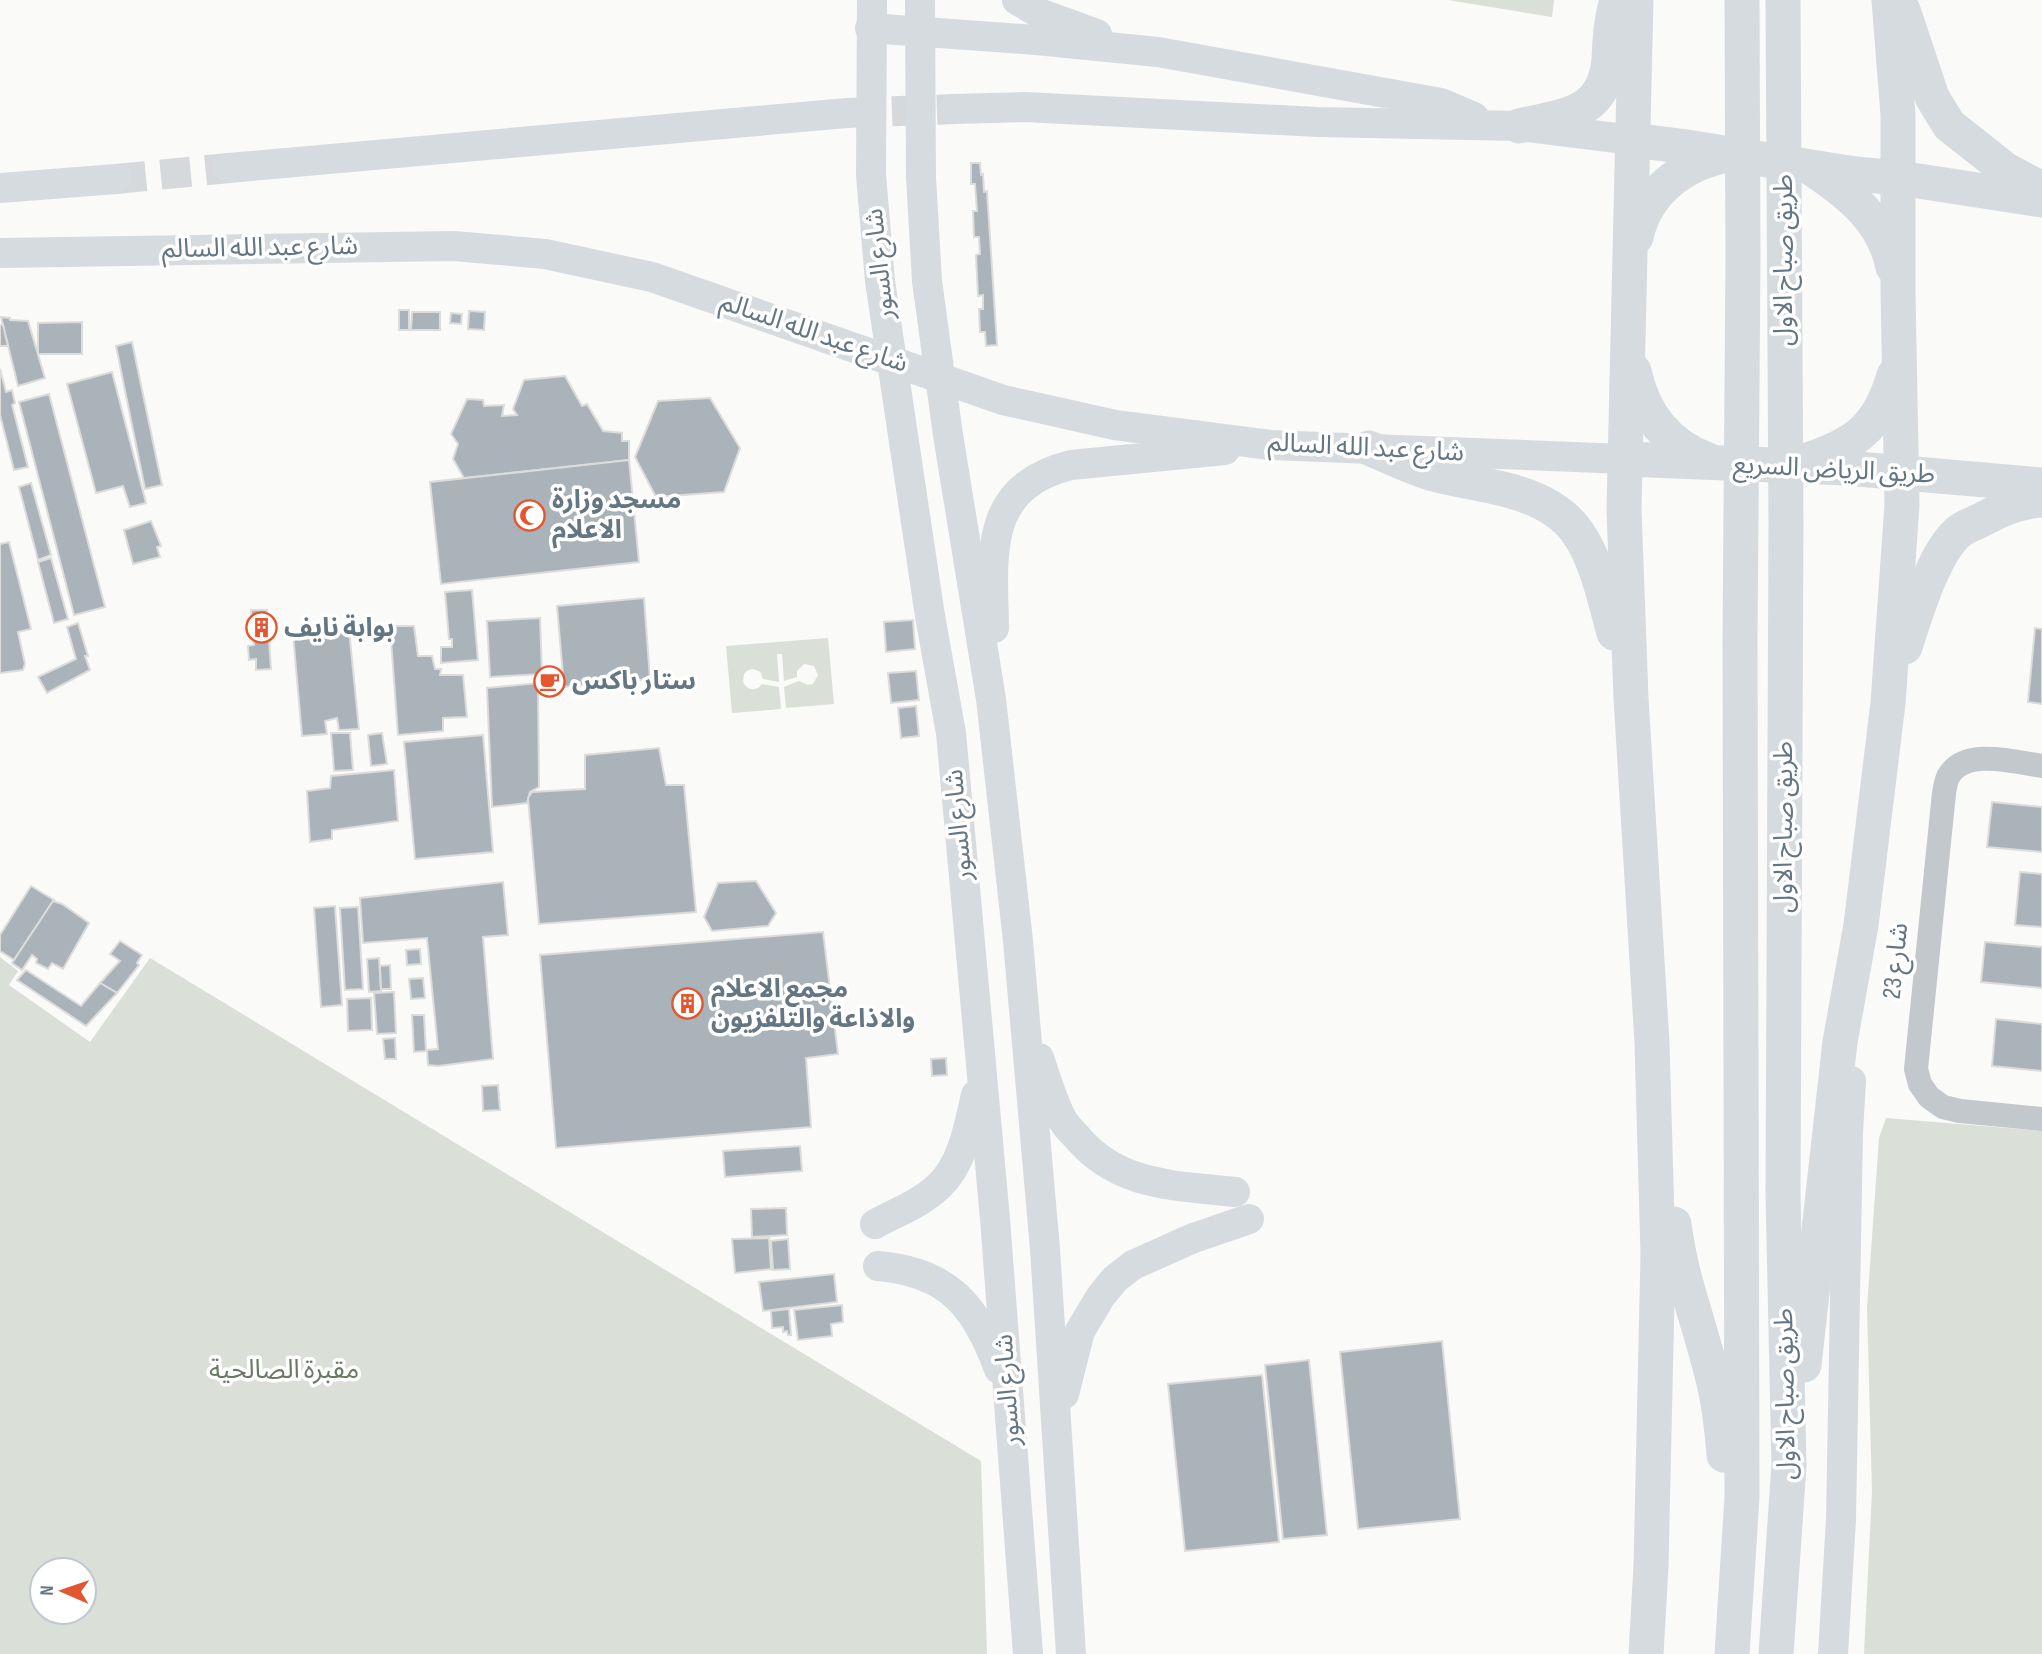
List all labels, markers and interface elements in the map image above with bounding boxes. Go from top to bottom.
street label: طريق صباح الاول [1769,174,1802,346]
street label: شارع السور [859,207,903,322]
street label: شارع عبد الله السالم [162,231,358,268]
street label: شارع عبد الله السالم [715,286,912,382]
street label: شارع عبد الله السالم [1267,427,1465,472]
street label: طريق الرياض السريع [1732,449,1936,494]
place label: مسجد وزارة الاعلام [552,485,681,549]
mosque icon: مسجد وزارة الاعلام [512,498,546,532]
building icon: بوابة نايف [244,611,278,645]
place label: بوابة نايف [284,613,395,644]
cafe icon: ستار باكس [532,664,566,698]
place label: ستار باكس [572,666,696,697]
street label: طريق صباح الاول [1769,741,1802,913]
street label: شارع السور [939,768,981,883]
street label: شارع 23 [1877,921,1917,1001]
place label: مجمع الاعلام والاذاعة والتلفزيون [711,974,915,1035]
building icon: مجمع الاعلام والاذاعة والتلفزيون [671,987,705,1021]
street label: طريق صباح الاول [1769,1308,1805,1480]
street label: شارع السور [989,1333,1029,1448]
park label: مقبرة الصالحية [209,1355,359,1386]
north arrow [28,1556,98,1626]
text: N [36,1585,59,1596]

